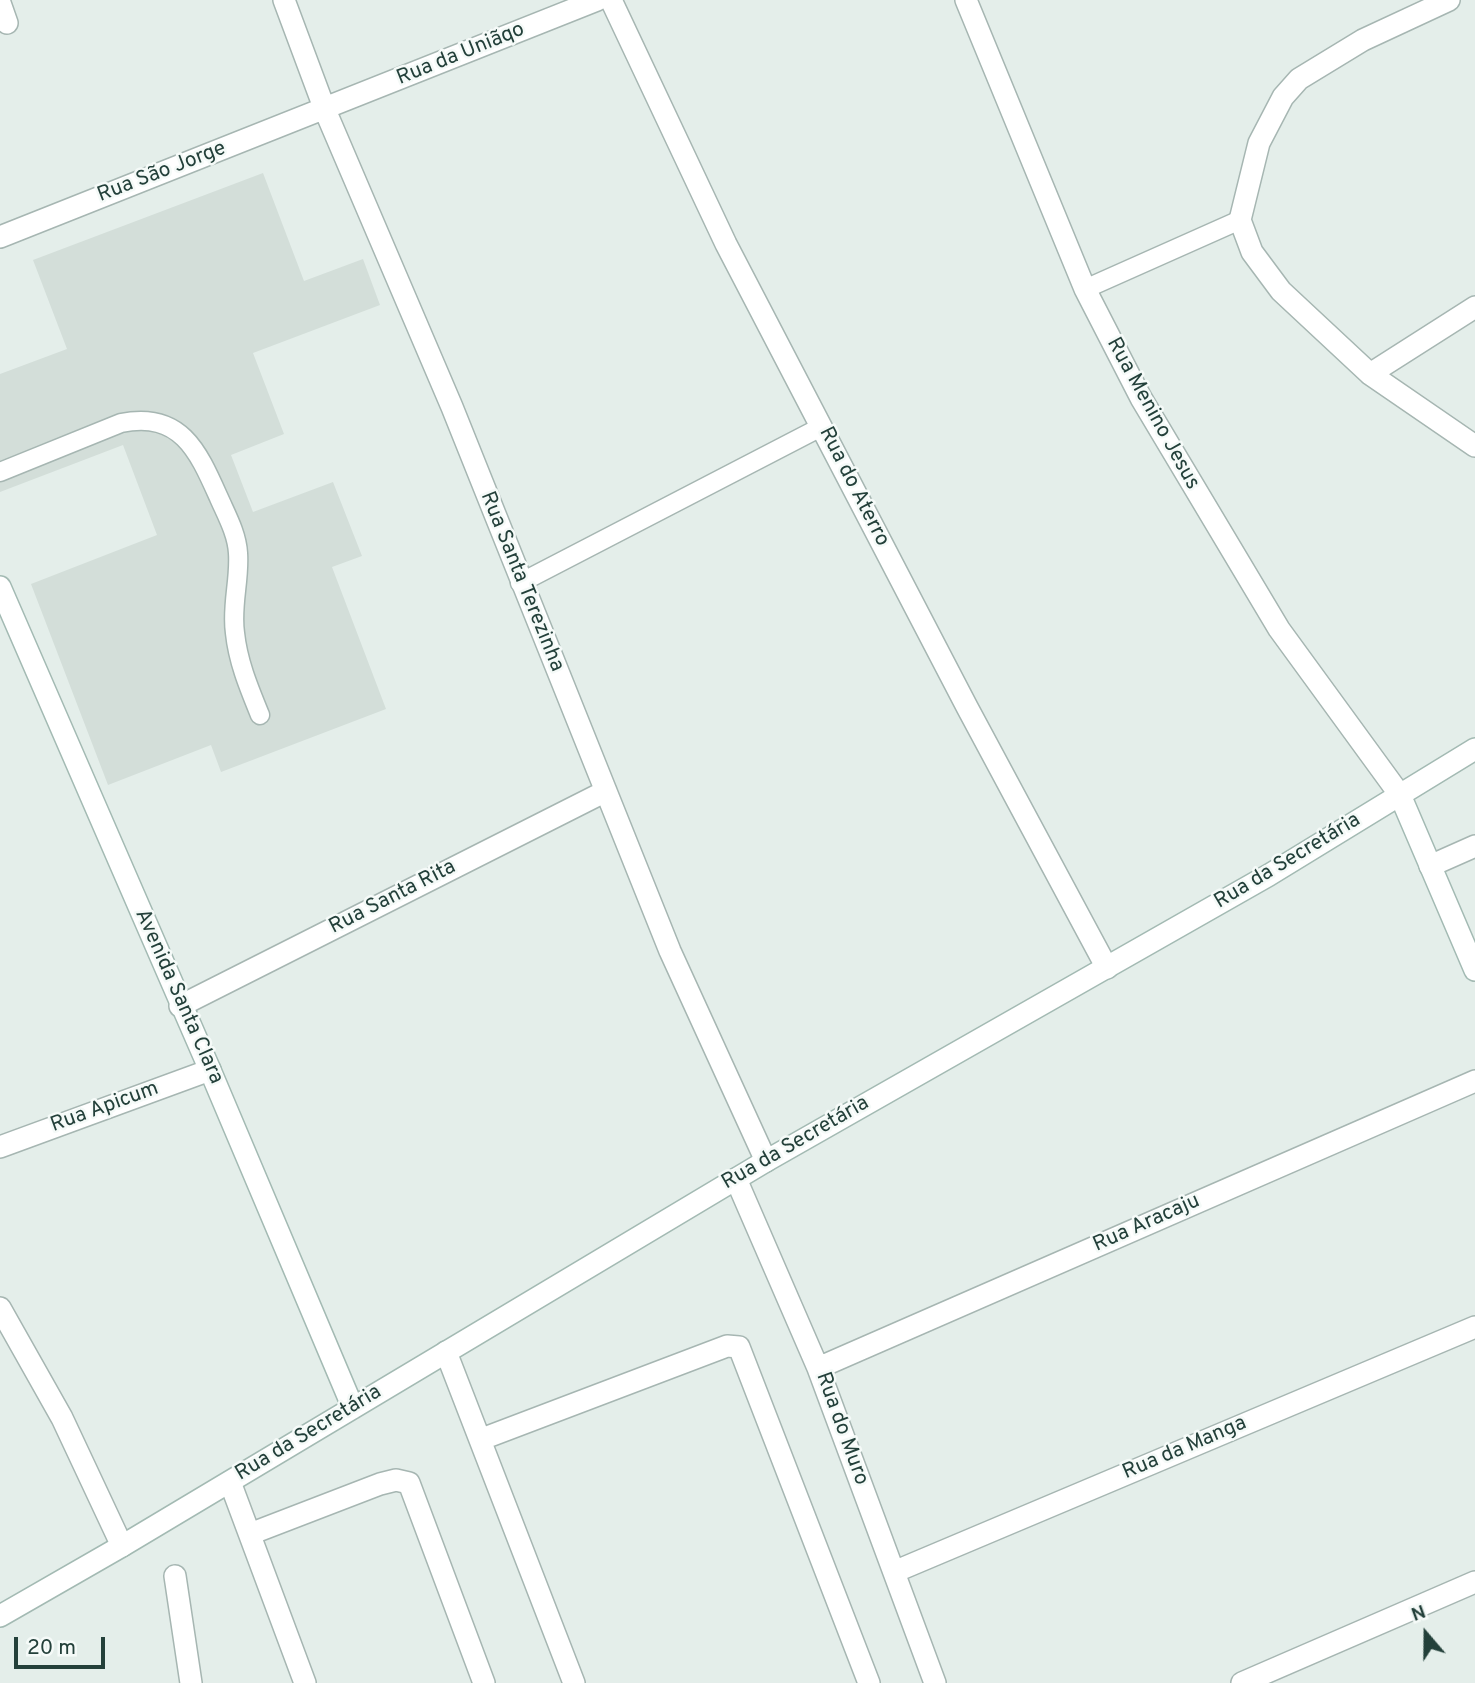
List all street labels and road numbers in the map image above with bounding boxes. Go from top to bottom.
street label: Rua da Uniãqo [393,18,529,92]
street label: Rua São Jorge [94,137,230,209]
street label: Rua Menino Jesus [1100,334,1204,494]
street label: Rua do Aterro [812,423,894,551]
street label: Rua Santa Terezinha [473,488,569,676]
street label: Rua da Secretária [1210,808,1366,916]
street label: Rua Santa Rita [325,855,461,941]
street label: Avenida Santa Clara [128,906,228,1088]
street label: Rua Apicum [48,1077,162,1139]
street label: Rua da Secretária [718,1092,874,1196]
street label: Rua Aracaju [1090,1189,1204,1259]
street label: Rua do Muro [809,1369,873,1489]
street label: Rua da Secretária [231,1380,387,1488]
street label: Rua da Manga [1119,1412,1251,1486]

